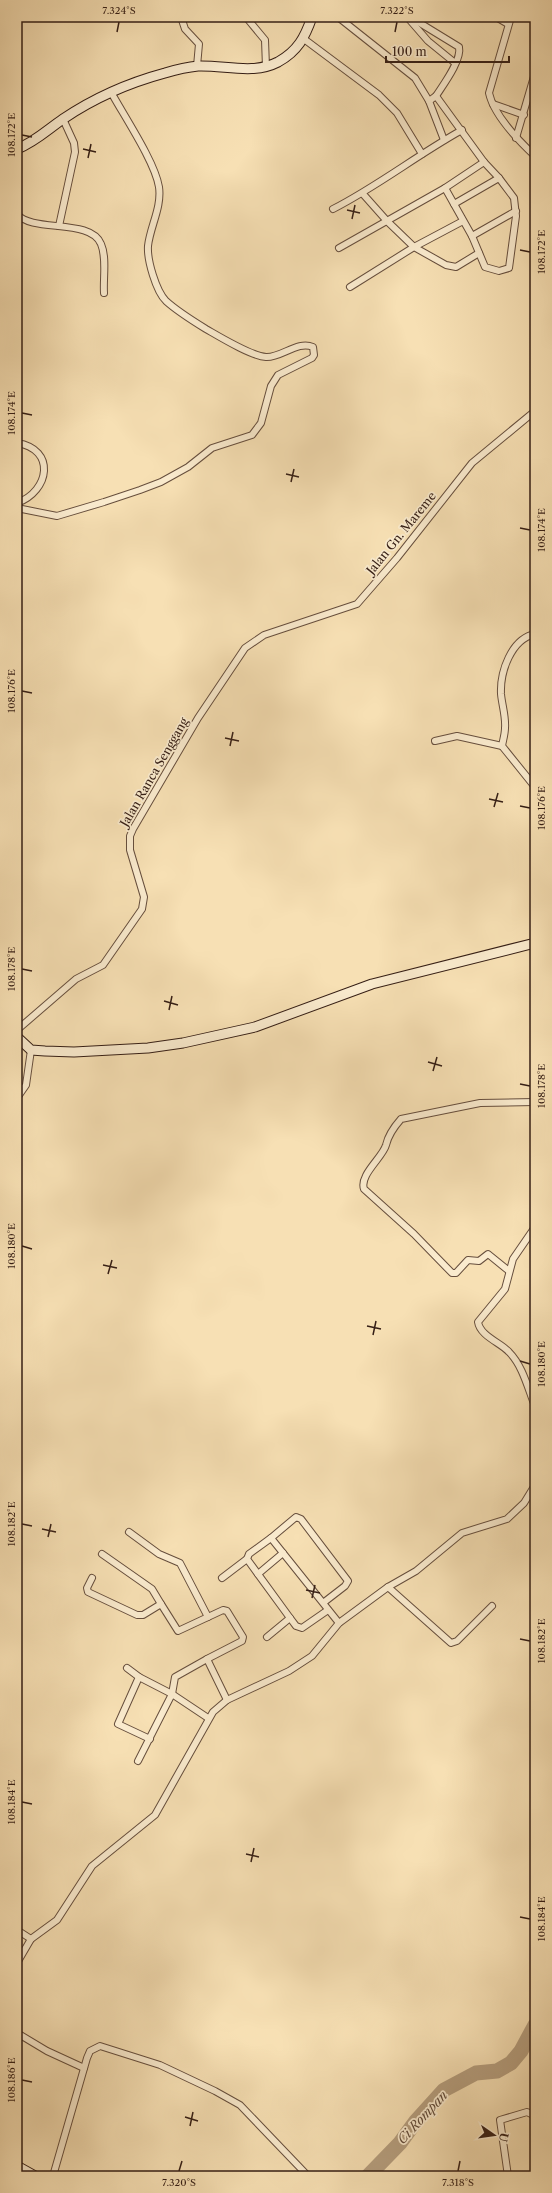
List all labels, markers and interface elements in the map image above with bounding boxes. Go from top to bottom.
text: 7.324°S [102,4,136,17]
text: 7.322°S [380,4,414,17]
scale bar [386,38,509,64]
text: 100 m [392,44,427,59]
text: 108.172°E [5,113,18,157]
text: 108.172°E [535,230,548,274]
text: 108.174°E [5,391,18,435]
street label: Jalan Gn. Mareme [362,488,439,579]
text: 108.174°E [535,508,548,552]
text: 108.176°E [5,669,18,713]
street label: Jalan Ranca Senggang [116,714,192,831]
text: 108.176°E [535,786,548,830]
text: 108.178°E [5,947,18,991]
text: 108.178°E [535,1064,548,1108]
text: 108.180°E [5,1223,18,1269]
text: 108.180°E [535,1341,548,1387]
text: 108.182°E [5,1501,18,1547]
text: 108.182°E [535,1618,548,1664]
text: 108.184°E [5,1779,18,1825]
text: 108.184°E [535,1896,548,1942]
text: 108.186°E [5,2057,18,2103]
water label: Ci Rompan [393,2087,451,2147]
north arrow [474,2115,514,2155]
text: U [496,2131,512,2143]
text: 7.320°S [162,2176,196,2189]
text: 7.318°S [442,2176,474,2189]

